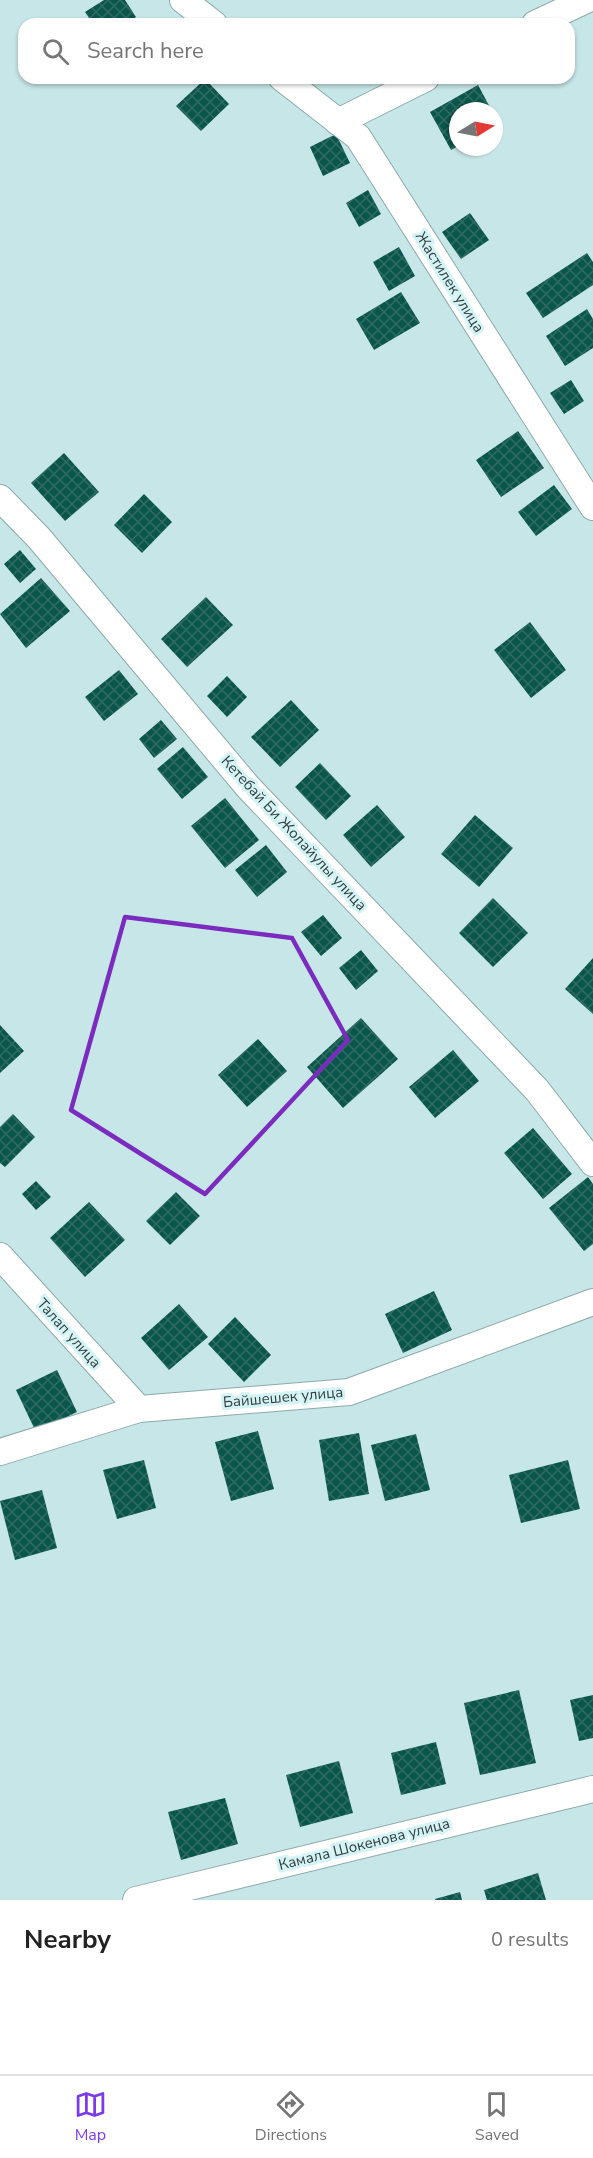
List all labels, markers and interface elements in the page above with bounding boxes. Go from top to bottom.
search box [18,18,575,84]
icon: search [39,35,72,68]
text: Search here [87,36,204,66]
north arrow [449,102,503,156]
street label: Жастилек улица [411,228,489,336]
street label: Кетебай Би Жолайулы улица [217,751,371,915]
street label: Талап улица [32,1294,106,1372]
street label: Байшешек улица [222,1382,344,1412]
street label: Камала Шокенова улица [276,1813,452,1875]
text: Nearby [24,1922,111,1957]
text: 0 results [491,1926,569,1953]
tab: Map [74,2088,107,2146]
tab: Directions [255,2088,327,2146]
tab: Saved [475,2088,519,2146]

